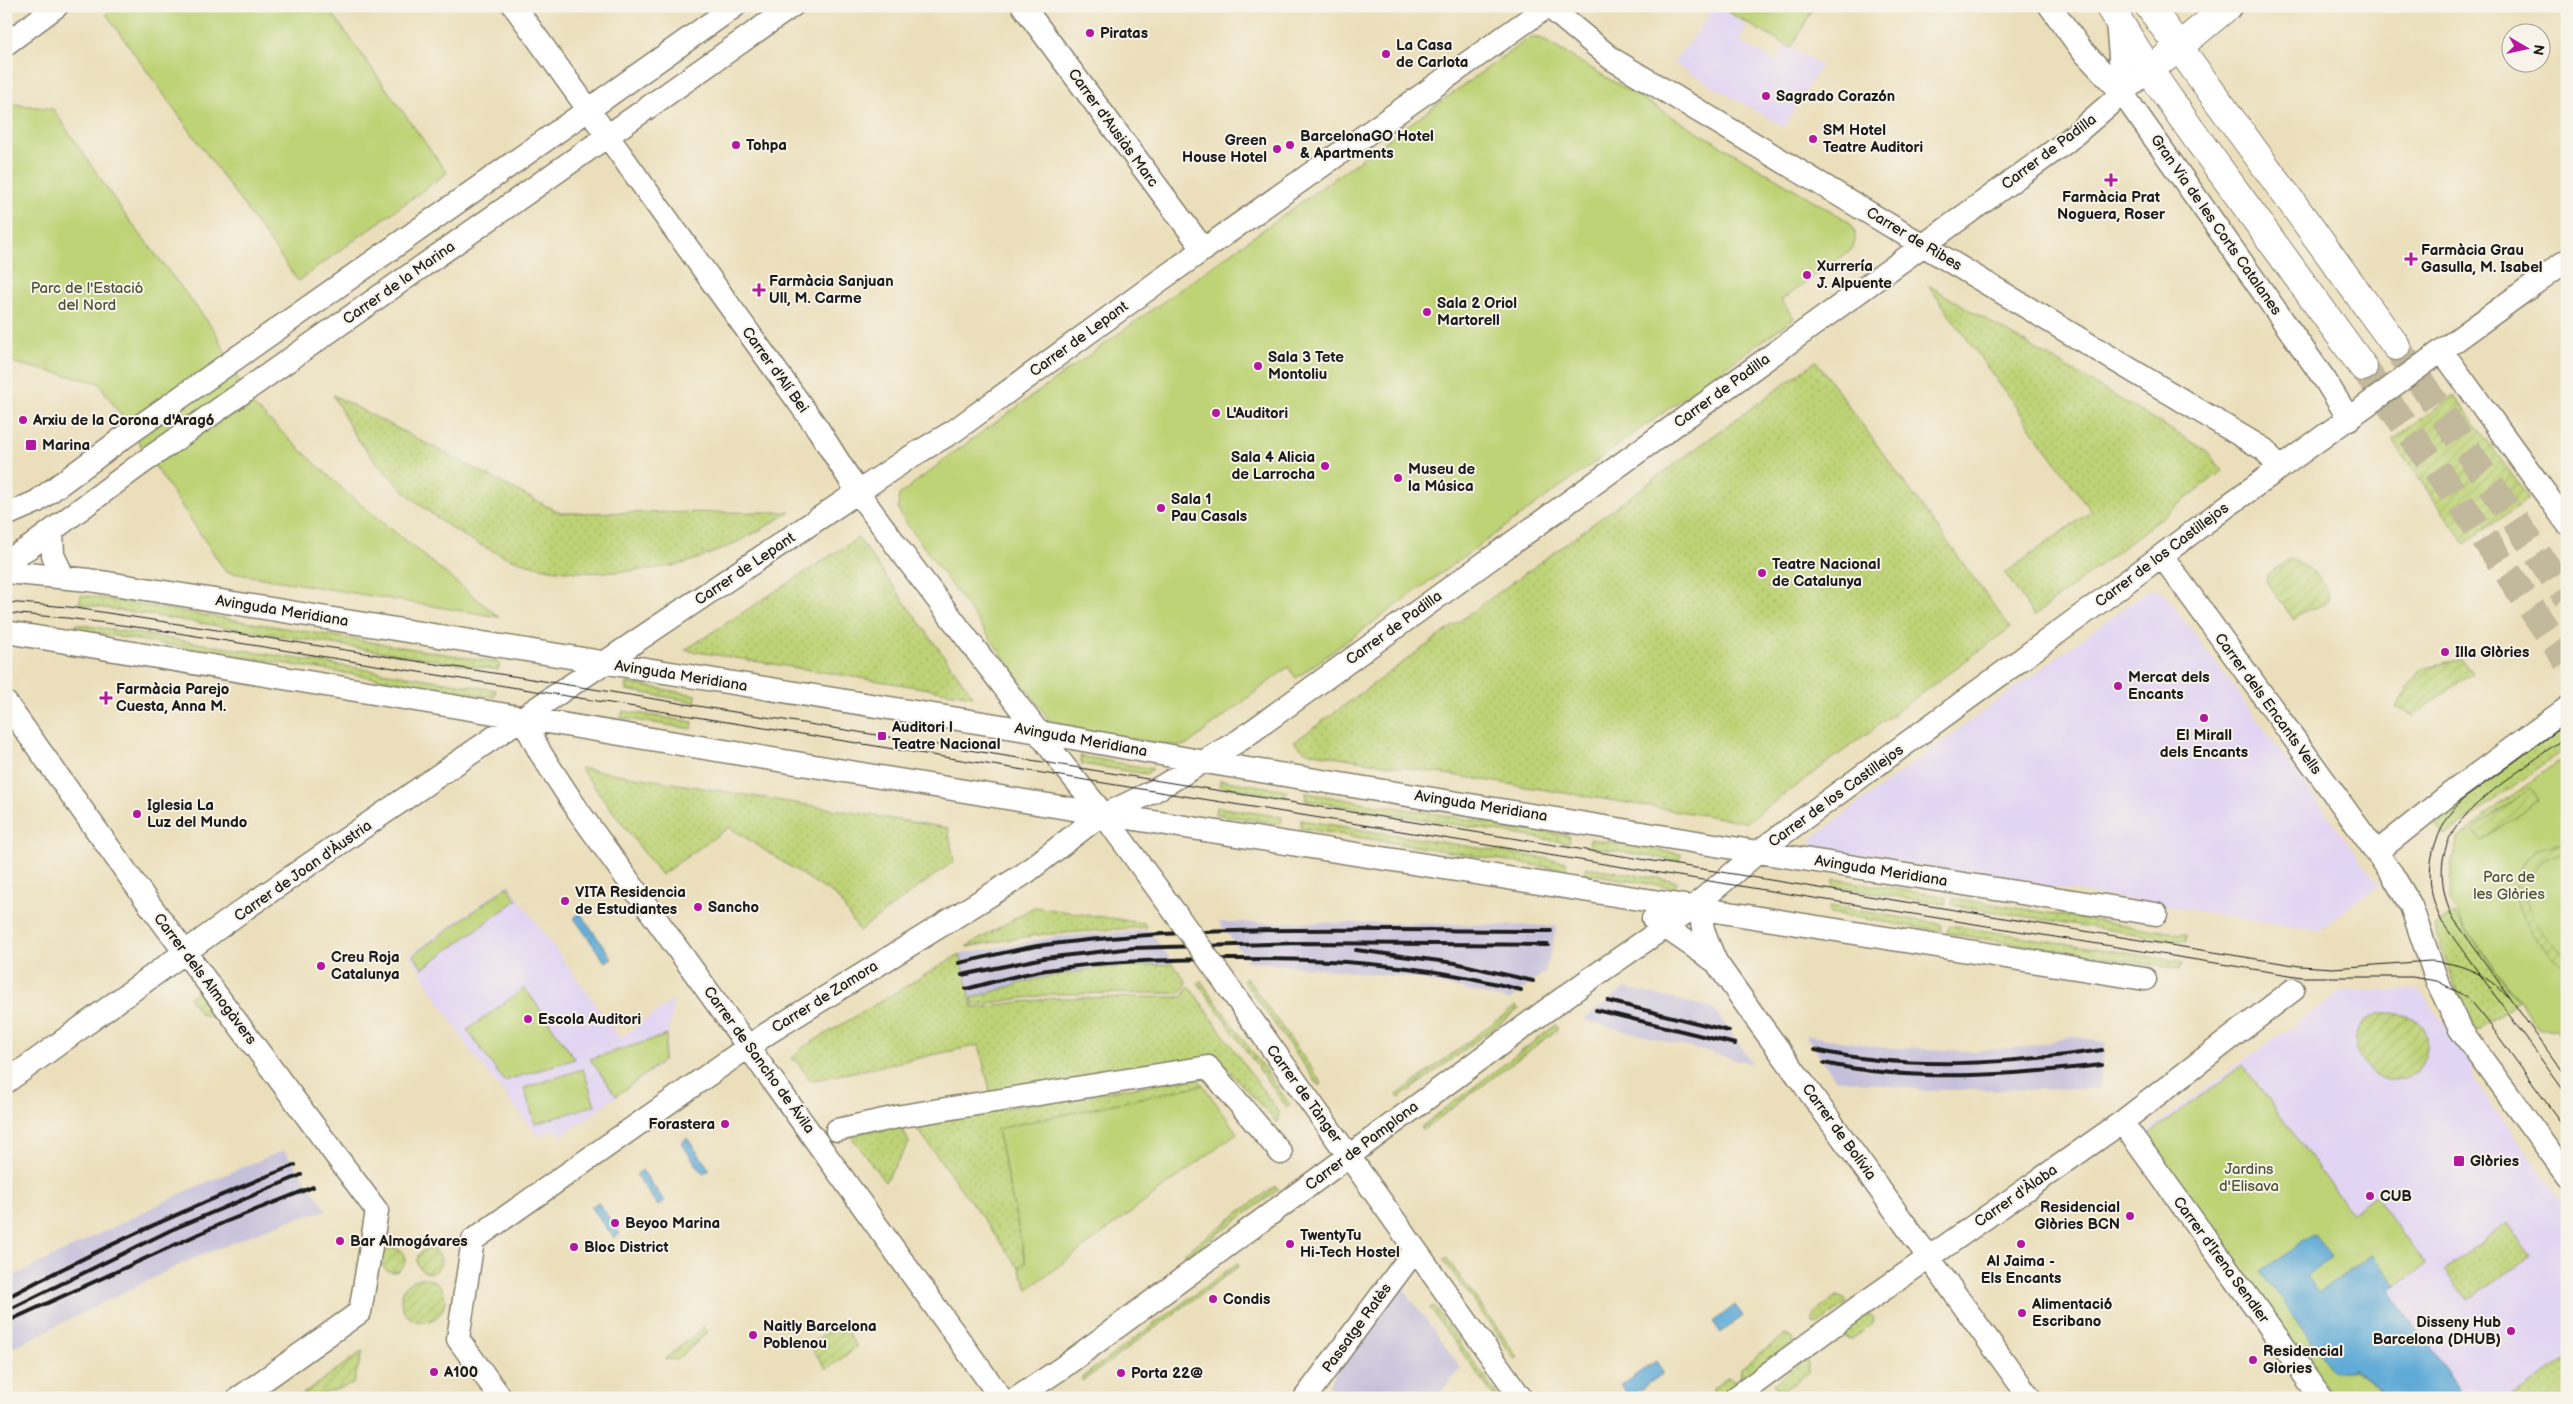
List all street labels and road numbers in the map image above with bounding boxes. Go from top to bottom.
street label: Carrer d'Ausiàs Marc [1064,65,1162,191]
street label: Carrer de Padilla [1998,110,2100,194]
street label: Gran Via de les Corts Catalanes [2146,131,2286,320]
street label: Carrer de Ribes [1863,203,1966,275]
street label: Carrer de la Marina [339,237,459,329]
street label: Carrer de Lepant [1026,297,1132,381]
street label: Carrer d'Alí Bei [737,323,813,417]
street label: Carrer de Padilla [1670,350,1774,432]
street label: Carrer de los Castillejos [2091,498,2233,611]
street label: Carrer de Lepant [691,528,799,610]
street label: Carrer de Padilla [1342,587,1446,669]
street label: Avinguda Meridiana [214,591,350,631]
street label: Carrer dels Encants Vells [2210,630,2326,779]
street label: Avinguda Meridiana [613,656,749,696]
street label: Avinguda Meridiana [1013,719,1149,761]
street label: Carrer de los Castillejos [1765,740,1908,851]
street label: Avinguda Meridiana [1413,786,1549,826]
street label: Carrer de Joan d'Àustria [230,816,376,926]
street label: Avinguda Meridiana [1813,851,1949,891]
street label: Carrer dels Almogàvers [149,909,261,1049]
street label: Carrer de Zamora [768,957,882,1037]
street label: Carrer de Sancho de Ávila [699,983,819,1137]
street label: Carrer de Tànger [1262,1041,1346,1147]
street label: Carrer de Bolívia [1798,1080,1880,1184]
street label: Carrer de Pamplona [1302,1097,1422,1195]
street label: Carrer d'Àlaba [1971,1160,2061,1232]
street label: Carrer d'Irena Sendler [2169,1193,2274,1328]
street label: Passatge Ratès [1318,1279,1396,1377]

